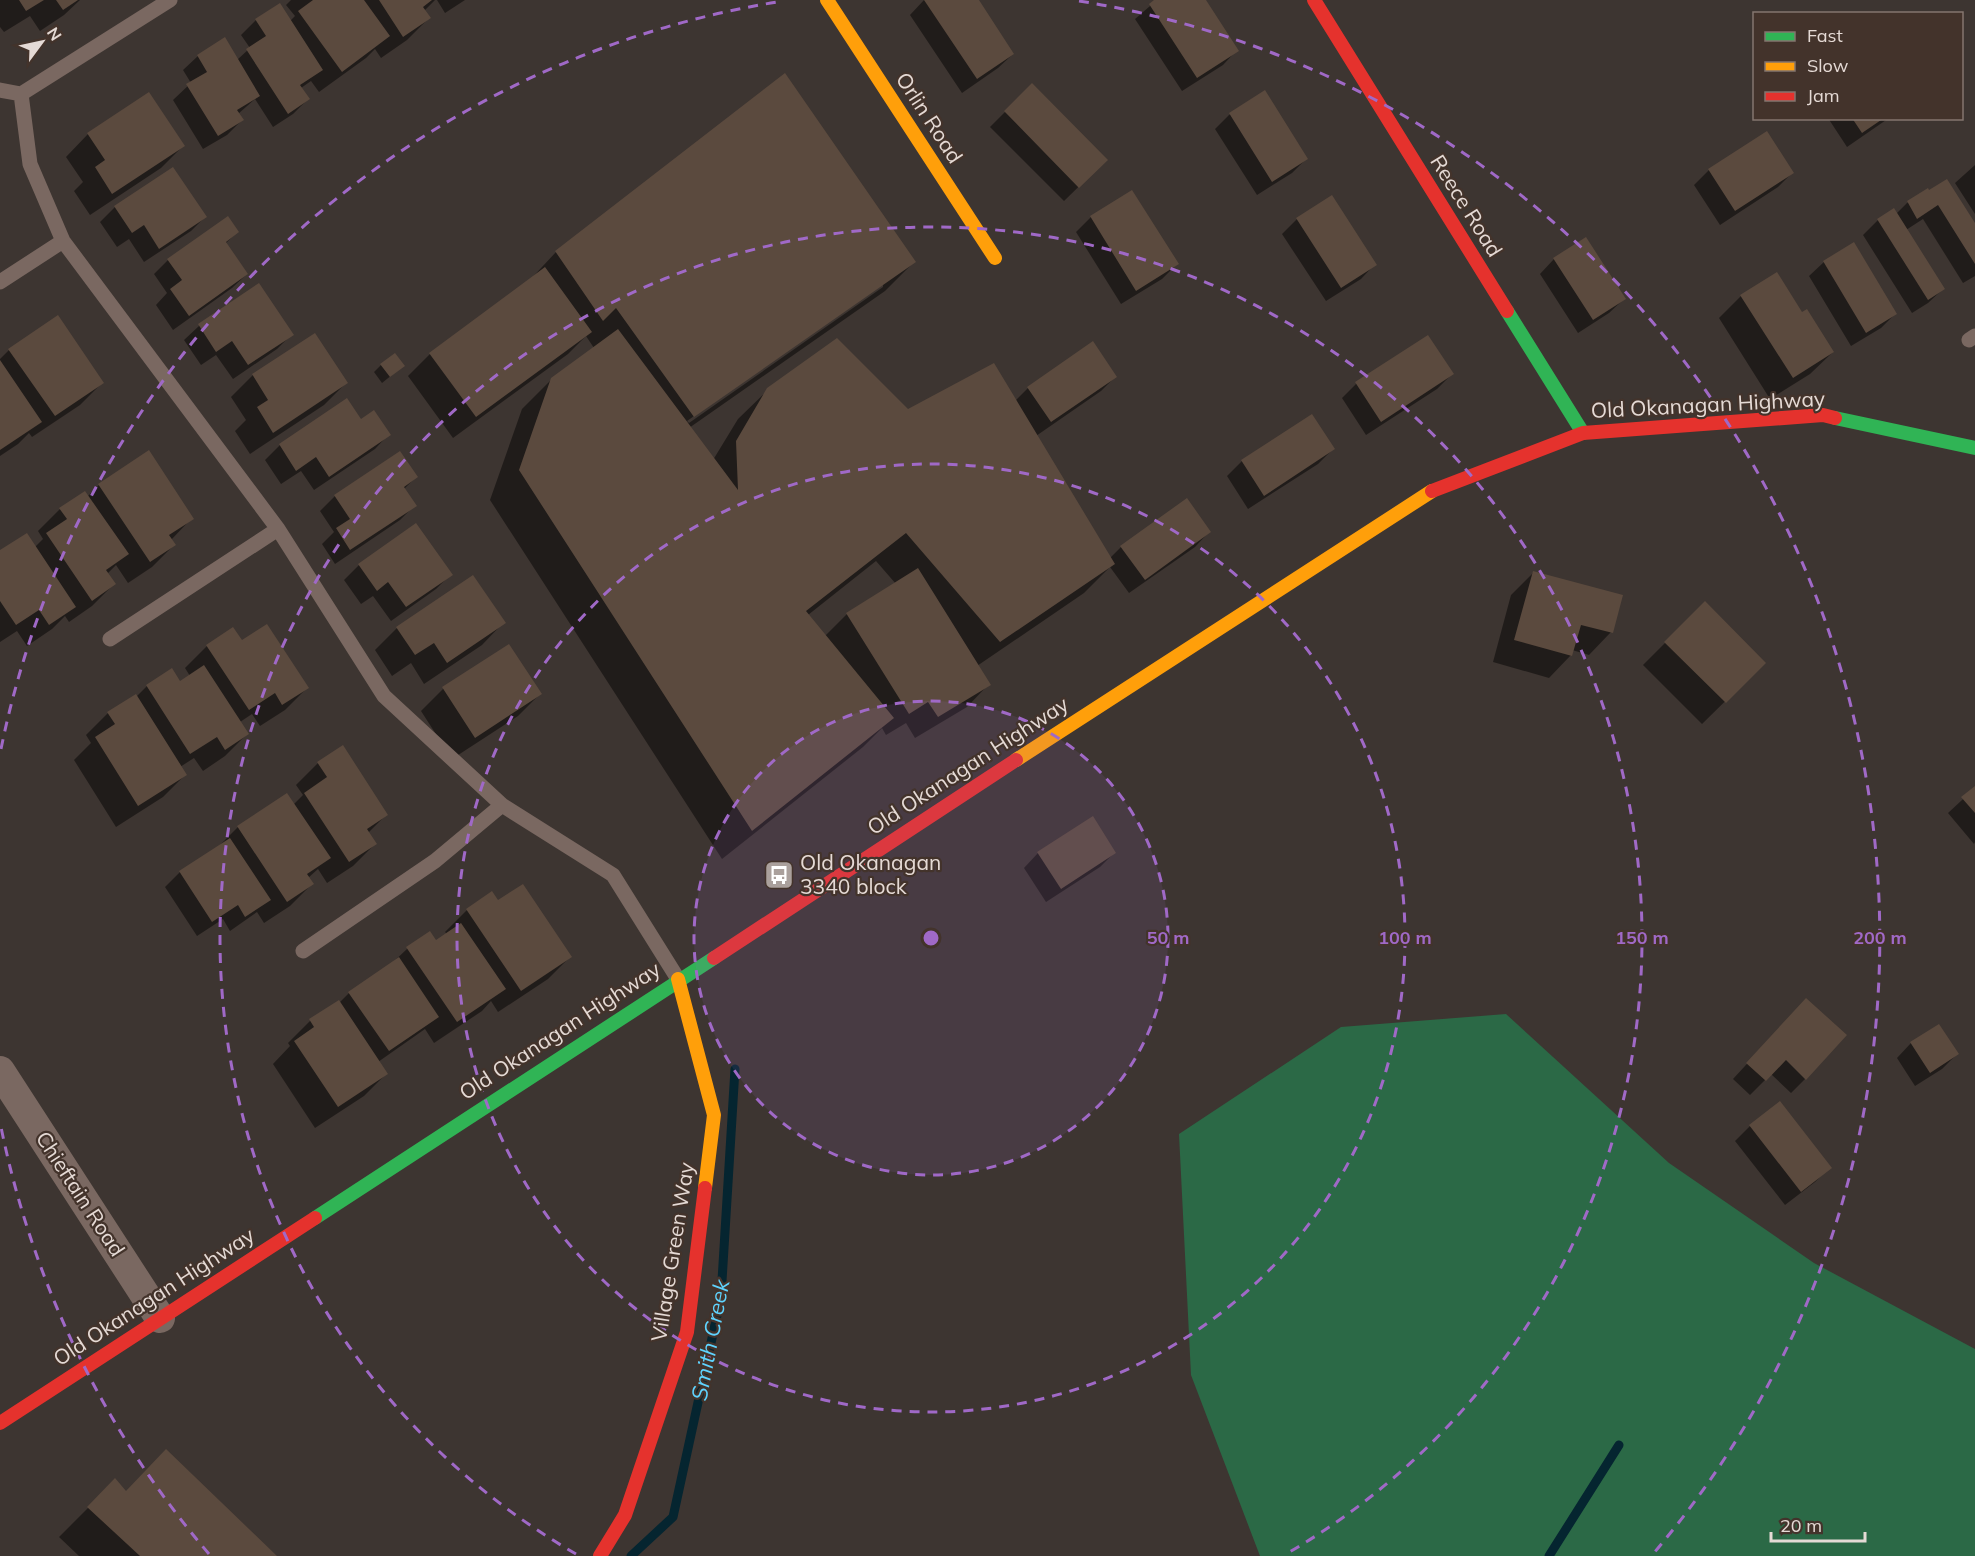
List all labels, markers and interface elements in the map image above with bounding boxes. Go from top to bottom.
north arrow [12,12,72,72]
legend [1753,12,1963,120]
text: N [43,23,66,44]
text: Fast [1807,24,1843,47]
text: Slow [1807,54,1849,77]
street label: Orlin Road [891,67,969,168]
text: Jam [1807,84,1840,107]
street label: Reece Road [1425,150,1509,261]
street label: Old Okanagan Highway [1590,385,1826,423]
street label: Old Okanagan Highway [862,690,1073,840]
place label: Old Okanagan 3340 block [800,849,941,899]
bus stop icon: Old Okanagan 3340 block [763,859,795,891]
text: 50 m [1147,926,1189,949]
text: 100 m [1378,926,1432,949]
text: 150 m [1615,926,1669,949]
text: 200 m [1853,926,1907,949]
centre of rings [921,928,941,948]
street label: Old Okanagan Highway [454,955,665,1105]
street label: Chieftain Road [31,1126,131,1261]
street label: Village Green Way [645,1160,699,1343]
street label: Old Okanagan Highway [48,1221,259,1371]
water label: Smith Creek [685,1276,736,1403]
scale bar [1771,1505,1866,1543]
text: 20 m [1780,1514,1822,1537]

